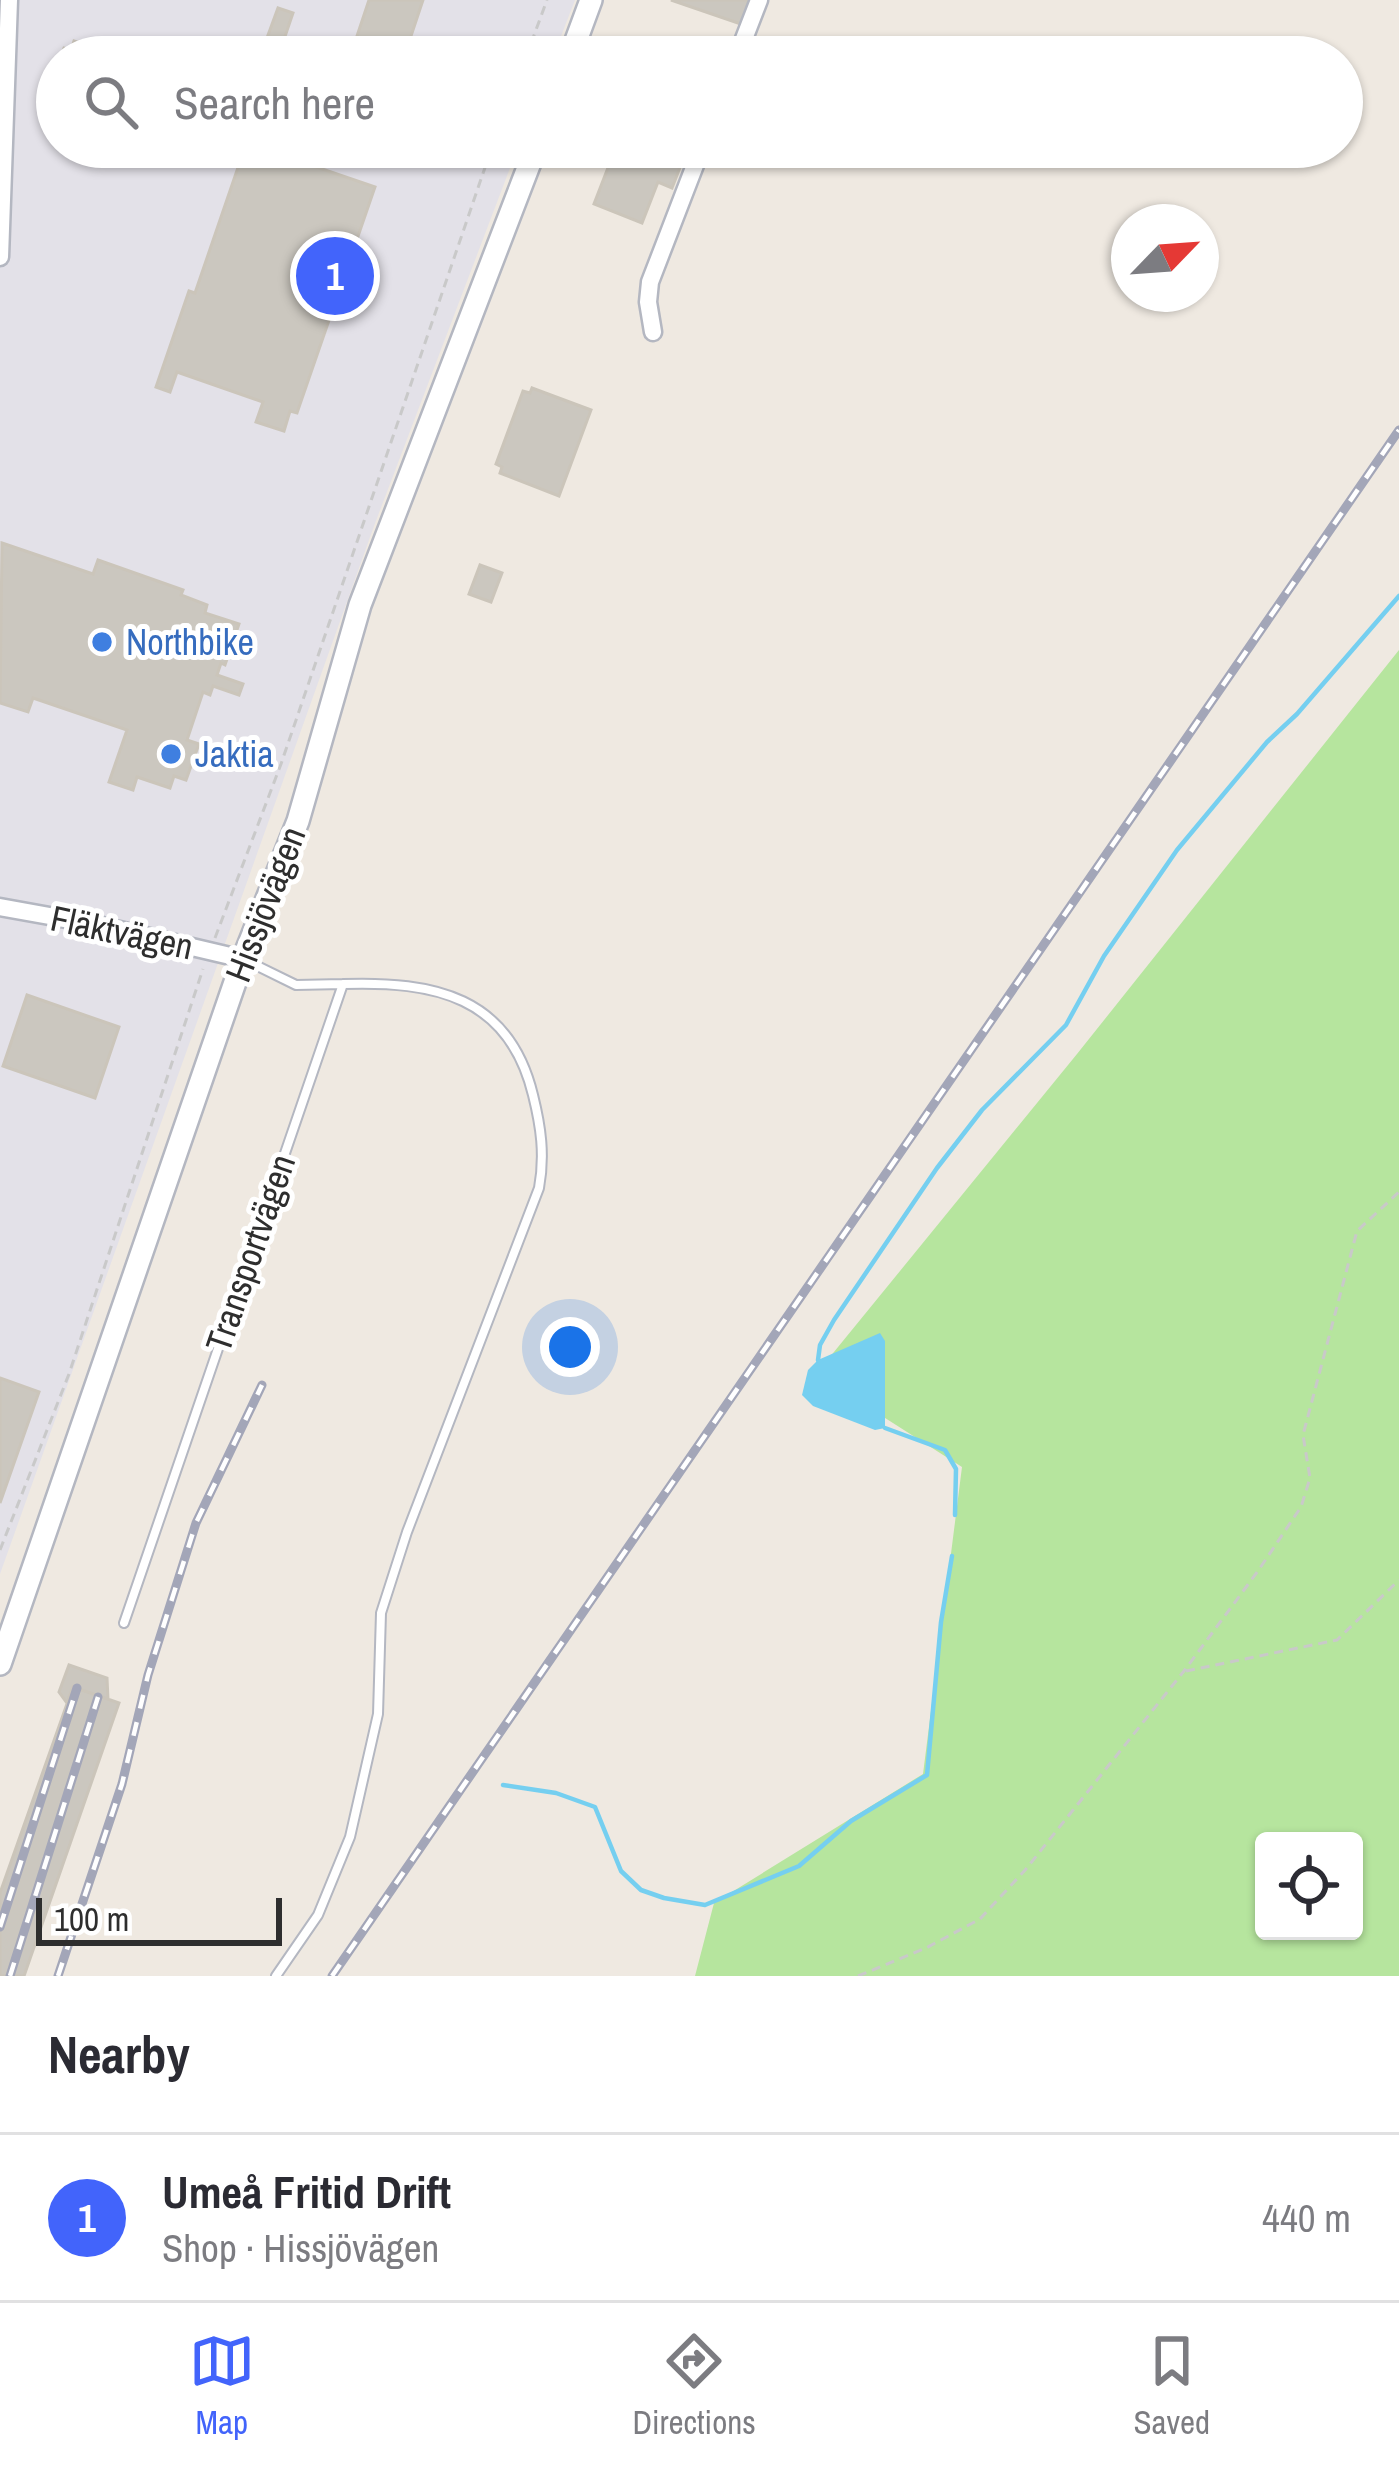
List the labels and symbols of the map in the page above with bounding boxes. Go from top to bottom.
north arrow [1111,204,1219,312]
pin: 1 [296,231,374,321]
place label: Northbike [126,618,254,666]
marker: Northbike [89,629,115,655]
place label: Jaktia [195,730,274,778]
marker: Jaktia [158,741,184,767]
street label: Hissjövägen [213,820,317,988]
street label: Fläktvägen [46,894,198,970]
street label: Transportvägen [194,1148,306,1358]
your location [540,1317,600,1377]
scale bar [36,1892,282,1945]

